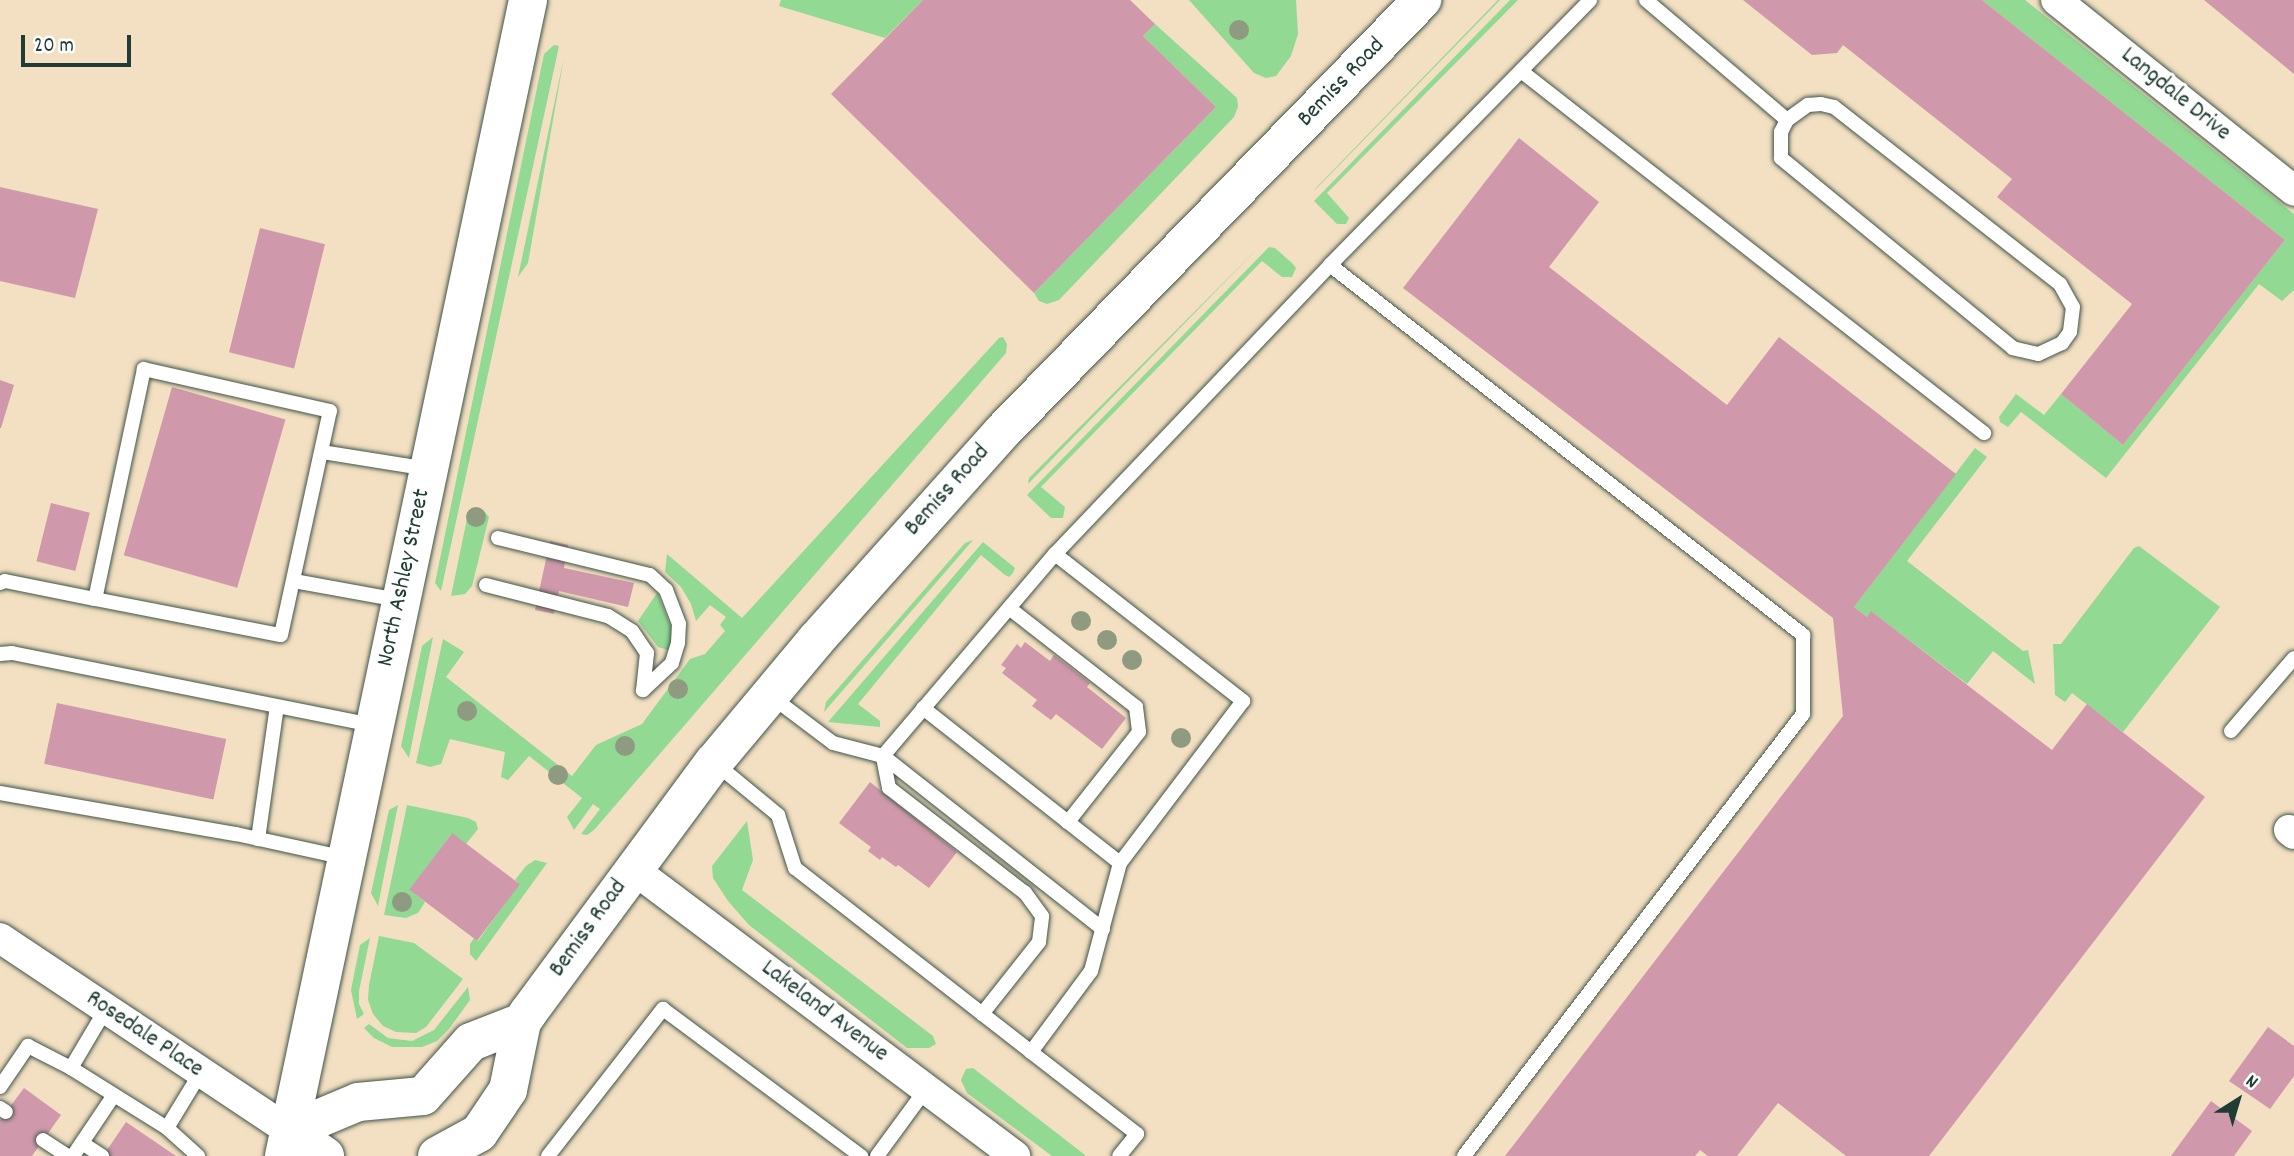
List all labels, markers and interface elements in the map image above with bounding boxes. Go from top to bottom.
scale bar [24,21,135,65]
text: 20 m [34,32,74,62]
street label: Bemiss Road [1292,32,1392,134]
street label: Langdale Drive [2114,42,2236,148]
street label: Bemiss Road [899,439,997,543]
street label: North Ashley Street [372,487,438,669]
street label: Bemiss Road [544,875,634,983]
street label: Lakeland Avenue [755,955,893,1069]
street label: Rosedale Place [80,985,208,1085]
north arrow [2203,1065,2273,1135]
text: N [2239,1069,2263,1096]

